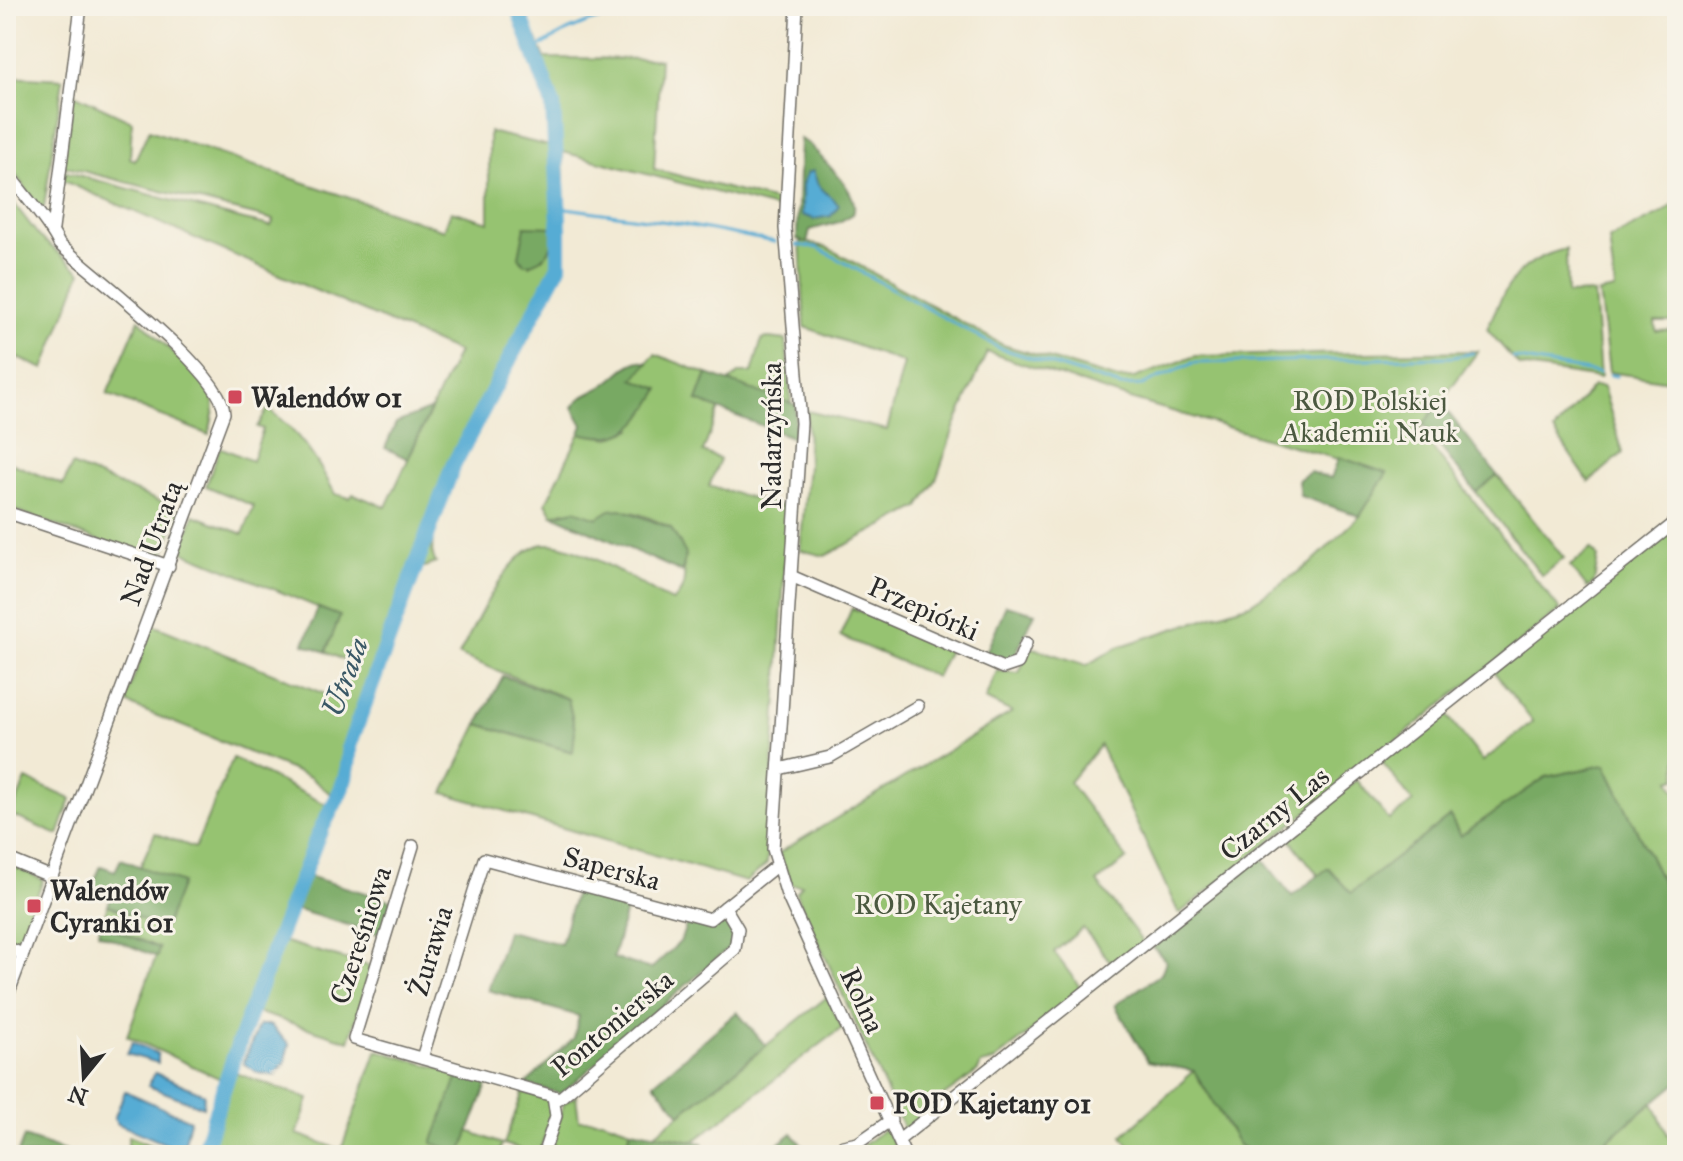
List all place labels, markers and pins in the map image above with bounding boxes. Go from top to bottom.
place label: Walendów 01 [251,380,402,415]
marker: Walendów 01 [226,388,244,406]
place label: Walendów Cyranki 01 [50,873,174,940]
marker: Walendów Cyranki 01 [25,897,43,915]
place label: POD Kajetany 01 [893,1086,1091,1121]
marker: POD Kajetany 01 [868,1094,886,1112]

